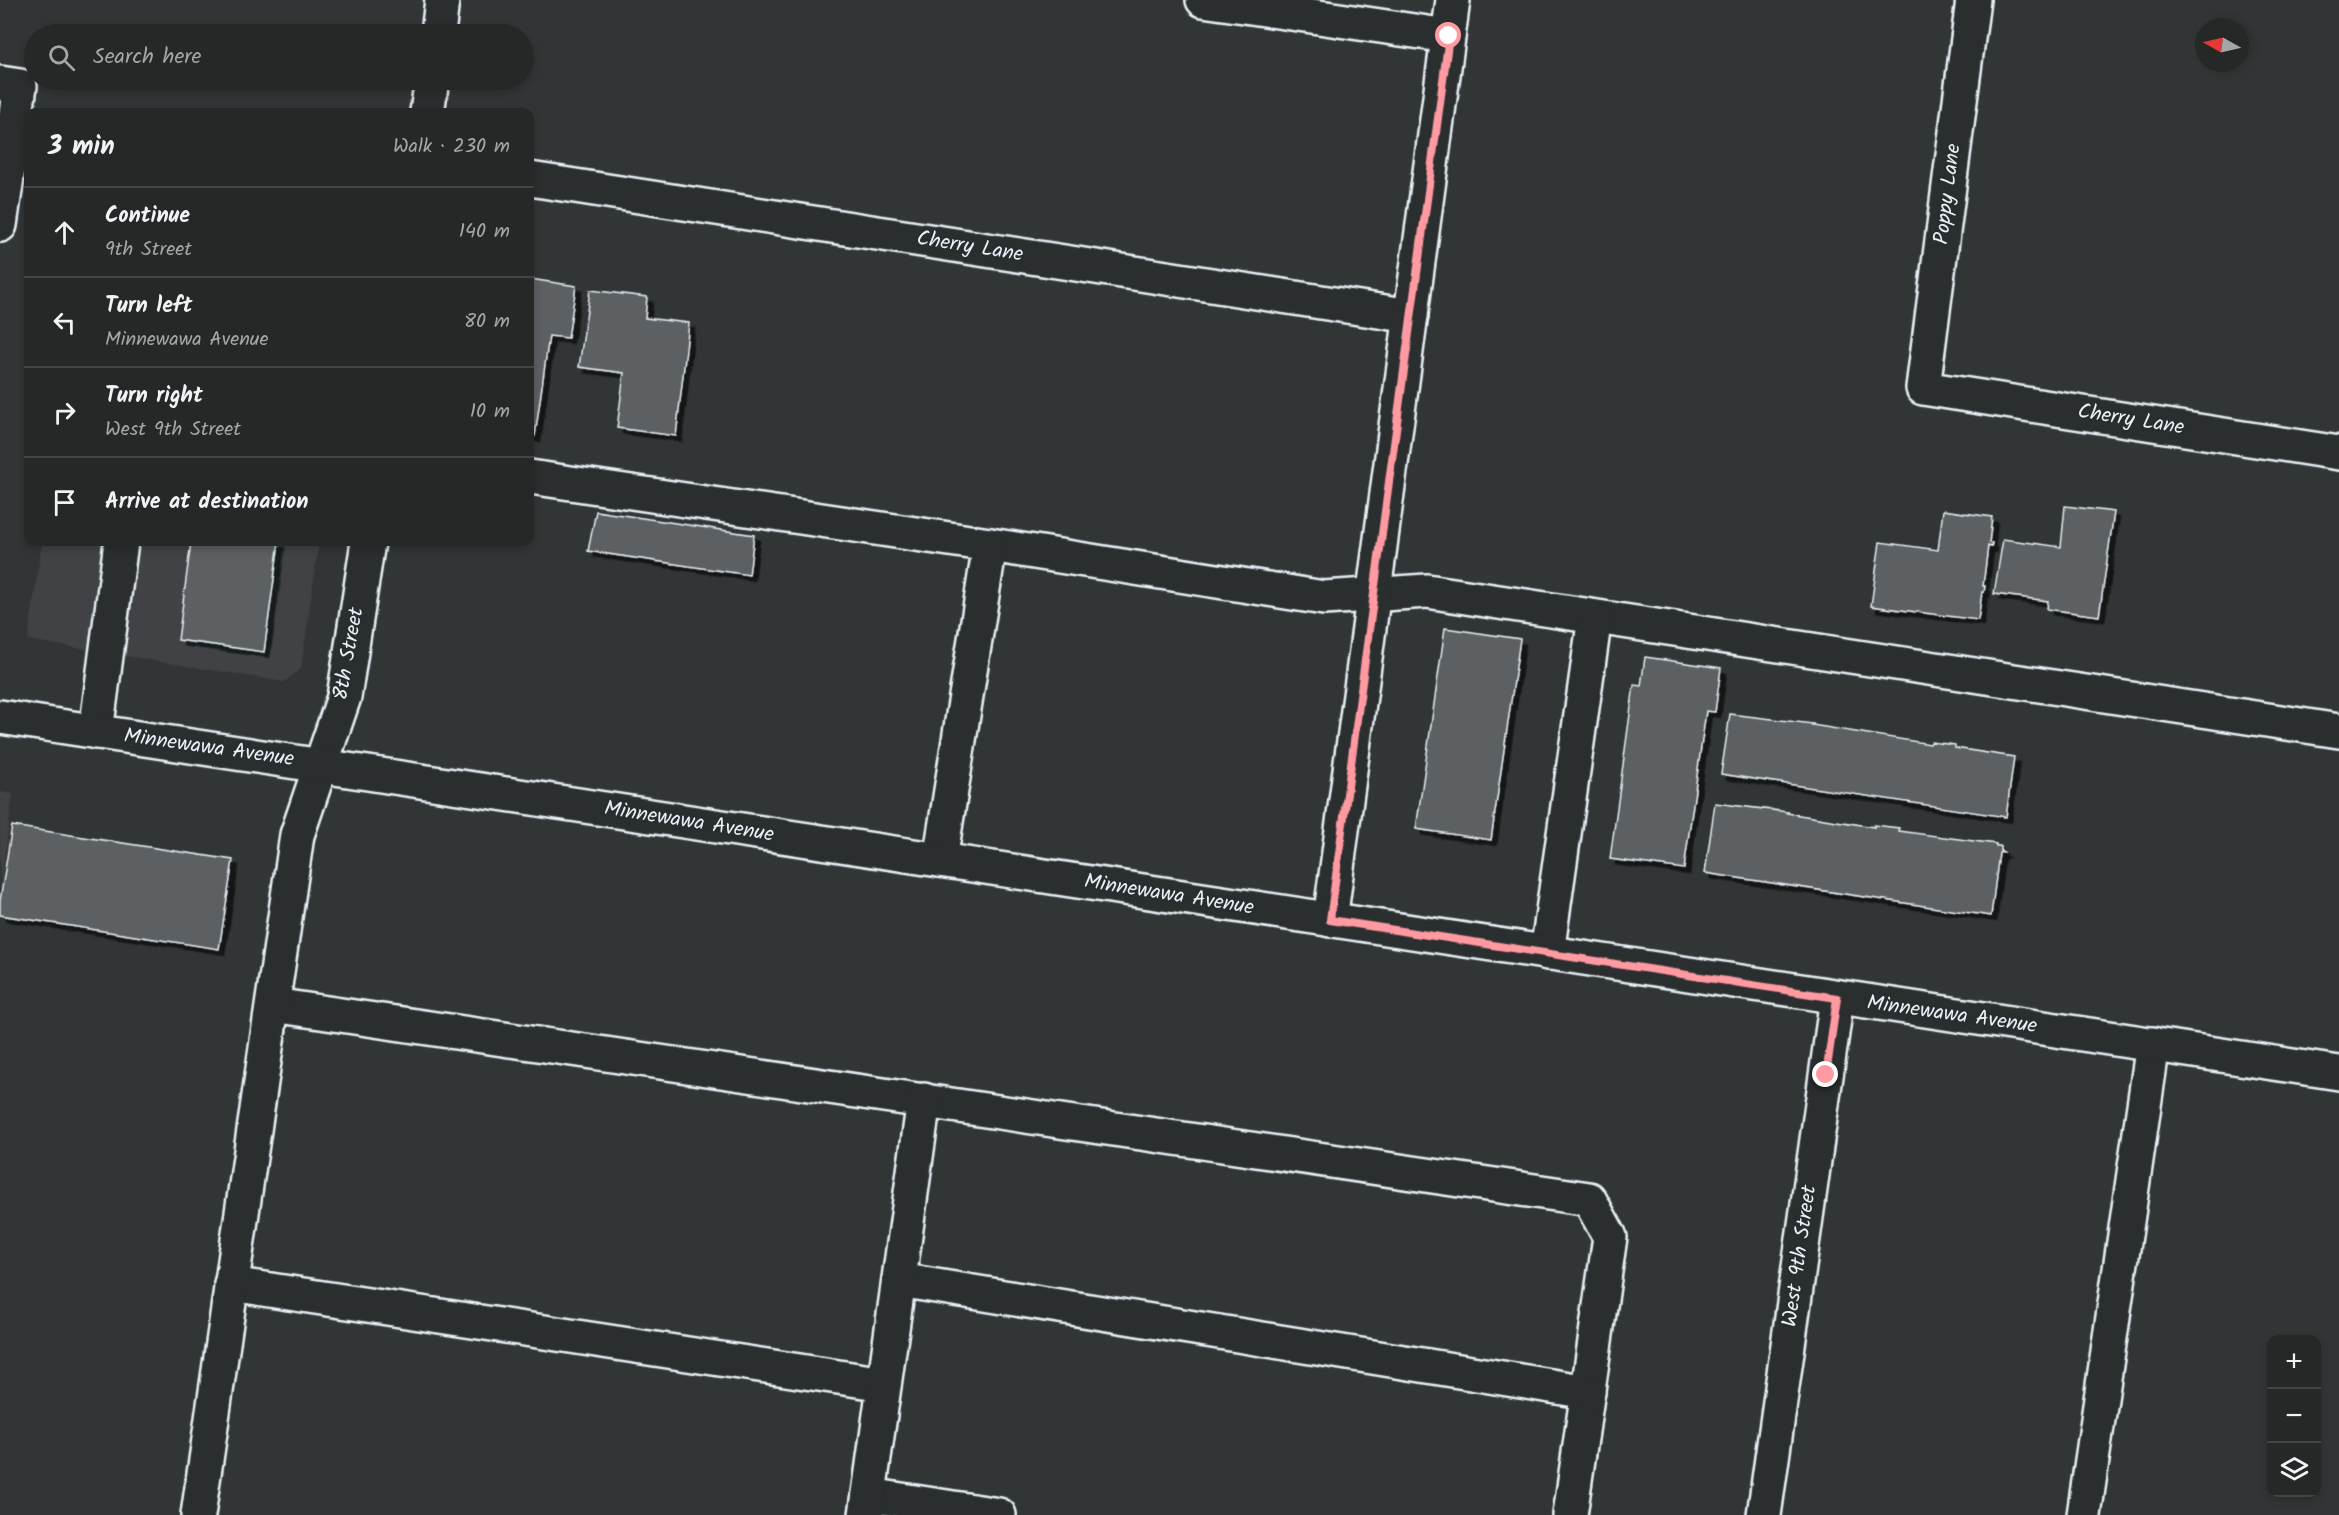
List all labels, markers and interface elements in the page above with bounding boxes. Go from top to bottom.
north arrow [2195,18,2249,72]
route start [1435,22,1461,48]
search box [24,24,534,90]
text: Search here [93,40,201,75]
icon: search [45,41,78,74]
text: 3 min [48,126,115,168]
text: Walk · 230 m [393,131,510,163]
street label: Poppy Lane [1925,141,1971,246]
text: Continue [105,199,190,234]
icon: ahead [48,216,81,249]
text: 140 m [459,216,510,248]
street label: Cherry Lane [914,222,1026,272]
text: 9th Street [105,234,192,266]
text: Turn left [105,289,192,324]
icon: left [48,306,81,339]
text: 80 m [464,306,510,338]
text: Minnewawa Avenue [105,324,268,356]
text: Turn right [105,379,203,414]
street label: Cherry Lane [2075,395,2187,445]
icon: right [48,396,81,429]
text: 10 m [470,396,510,428]
text: West 9th Street [105,414,241,446]
text: Arrive at destination [105,485,308,520]
icon: arrive [48,486,81,519]
street label: 8th Street [325,604,374,703]
street label: Minnewawa Avenue [122,720,297,776]
street label: Minnewawa Avenue [602,792,777,852]
street label: Minnewawa Avenue [1082,865,1257,925]
street label: Minnewawa Avenue [1865,987,2040,1043]
route end [1812,1061,1838,1087]
street label: West 9th Street [1774,1182,1826,1329]
map controls [2267,1335,2321,1497]
button: + [2267,1335,2321,1389]
button: − [2267,1389,2321,1443]
button: layers [2267,1443,2321,1497]

